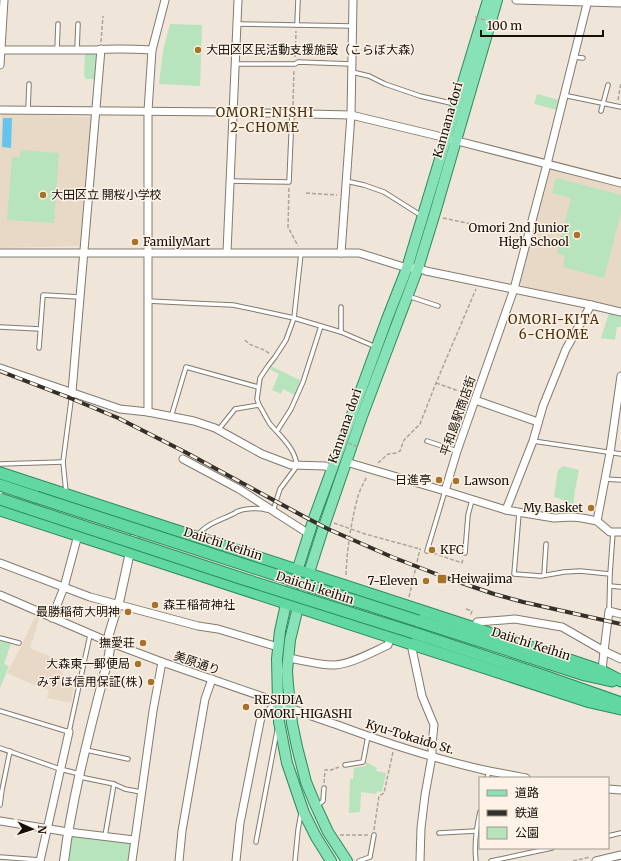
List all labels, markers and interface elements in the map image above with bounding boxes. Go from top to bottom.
scale bar [481,12,603,38]
text: 100 m [487,18,522,33]
place label: 大田区区民活動支援施設（こらぼ大森） [206,42,422,57]
marker: 大田区区民活動支援施設（こらぼ大森） [193,45,203,55]
street label: Kannana dori [430,80,466,160]
district label: OMORI-NISHI 2-CHOME [216,104,314,136]
place label: 大田区立 開桜小学校 [51,187,162,202]
marker: 大田区立 開桜小学校 [38,190,48,200]
place label: Omori 2nd Junior High School [469,220,570,249]
marker: Omori 2nd Junior High School [572,230,582,240]
place label: FamilyMart [143,234,211,249]
marker: FamilyMart [130,237,140,247]
district label: OMORI-KITA 6-CHOME [508,311,600,343]
street label: 平和島駅商店街 [437,374,478,458]
street label: Kannana dori [325,386,364,465]
place label: 日進亭 [395,472,431,487]
place label: Lawson [464,473,509,488]
marker: 日進亭 [434,475,444,485]
marker: Lawson [451,476,461,486]
place label: My Basket [523,500,583,515]
marker: My Basket [586,503,596,513]
street label: Daiichi Keihin [182,524,264,563]
place label: KFC [440,542,464,557]
marker: KFC [427,545,437,555]
street label: Daiichi keihin [274,568,356,607]
place label: Heiwajima [451,571,513,586]
place label: 7-Eleven [368,573,418,588]
marker: Heiwajima [436,573,448,585]
marker: 7-Eleven [421,576,431,586]
place label: 森王稲荷神社 [163,597,235,612]
marker: 森王稲荷神社 [150,600,160,610]
place label: 最勝稲荷大明神 [36,604,120,619]
marker: 最勝稲荷大明神 [123,607,133,617]
street label: Daiichi Keihin [490,624,572,663]
place label: 撫愛荘 [99,635,135,650]
marker: 撫愛荘 [138,638,148,648]
street label: 美原通り [172,648,222,677]
place label: 大森東一郵便局 [46,656,130,671]
marker: 大森東一郵便局 [133,659,143,669]
place label: みずほ信用保証(株) [37,674,143,689]
marker: みずほ信用保証(株) [146,677,156,687]
place label: RESIDIA OMORI-HIGASHI [254,692,352,721]
marker: RESIDIA OMORI-HIGASHI [241,702,251,712]
street label: Kyu-Tokaido St. [364,716,456,757]
legend [479,777,609,849]
text: 道路 [515,785,539,800]
text: 鉄道 [515,805,539,820]
north arrow [12,809,52,849]
text: N [35,825,49,835]
text: 公園 [515,825,539,840]

